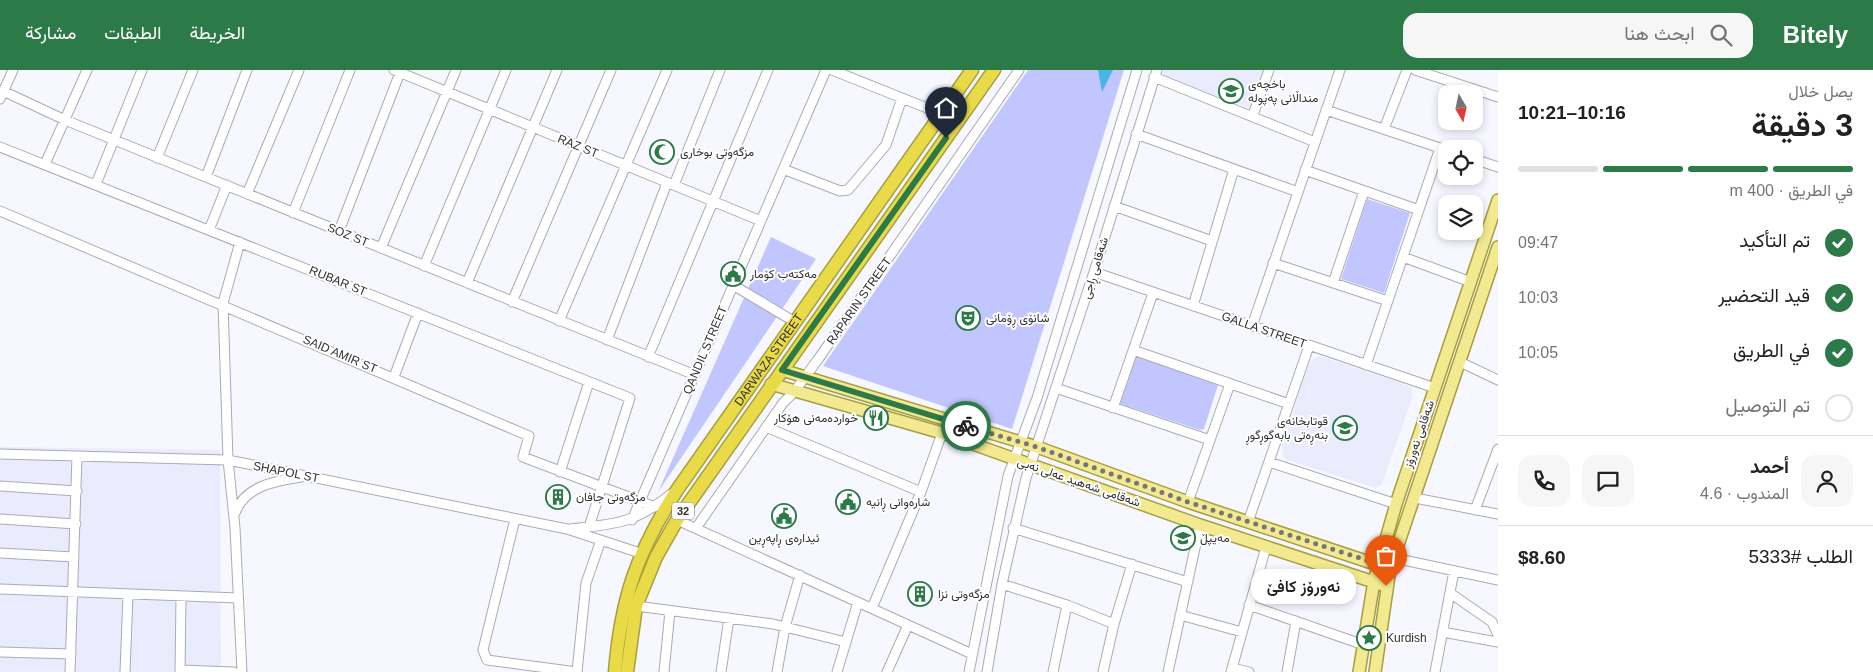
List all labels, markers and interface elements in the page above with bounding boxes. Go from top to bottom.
search box [1403,13,1753,58]
icon: search [1707,21,1735,49]
text: Bitely [1783,21,1848,48]
text: مشاركة [25,23,76,43]
text: الطبقات [104,23,161,43]
text: الخريطة [189,23,245,43]
text: ابحث هنا [1624,23,1695,44]
place label: باخچەی منداڵانی پەپولە [1248,77,1318,106]
school or university icon: باخچەی منداڵانی پەپولە [1218,78,1244,104]
text: يصل خلال [1789,83,1853,100]
north arrow [1438,85,1482,130]
map controls [1438,85,1483,240]
pin [925,87,967,138]
icon: home [932,94,960,122]
text: 10:16–10:21 [1518,102,1626,123]
text: 3 دقيقة [1751,107,1853,143]
street label: RAZ ST [556,132,601,161]
mosque icon: مزگەوتی بوخاری [649,139,675,165]
button: locate [1438,140,1483,185]
place label: مزگەوتی بوخاری [680,145,754,160]
text: في الطريق · 400 m [1730,182,1853,199]
button: layers [1438,195,1483,240]
street label: SOZ ST [325,220,371,250]
icon: check [1825,229,1853,257]
text: تم التأكيد [1739,230,1810,251]
text: 09:47 [1518,234,1558,251]
street label: شەقامی ڕاجی [1079,235,1114,302]
street label: RAPARIN STREET [824,254,895,347]
public building icon: مەکتەب کۆمار [720,261,746,287]
street label: RUBAR ST [307,263,369,299]
place label: مەکتەب کۆمار [749,267,817,282]
icon: check [1825,284,1853,312]
text: قيد التحضير [1718,285,1810,306]
text: 10:03 [1518,289,1558,306]
street label: QANDIL STREET [680,303,730,396]
theatre icon: شانۆی ڕۆمانی [955,305,981,331]
street label: GALLA STREET [1220,309,1309,351]
street label: DARWAZA STREET [731,310,806,408]
place label: شانۆی ڕۆمانی [986,311,1049,328]
street label: SAID AMIR ST [301,332,380,376]
icon: check [1825,339,1853,367]
text: في الطريق [1733,340,1810,361]
text: 10:05 [1518,344,1558,361]
text: تم التوصيل [1726,395,1810,416]
street label: شەقامی نەورۆز [1401,398,1438,471]
courier [941,401,991,451]
restaurant icon: خواردەمەنی هۆکار [863,405,889,431]
place label: خواردەمەنی هۆکار [773,411,858,426]
icon: bike [952,412,980,440]
place label: قوتابخانەی بنەڕەتی بابەگوڕگوڕ [1245,414,1328,445]
school or university icon: قوتابخانەی بنەڕەتی بابەگوڕگوڕ [1332,415,1358,441]
street label: شەقامی شەهید عەلی نەبی [1015,454,1142,511]
button: phone [1518,455,1570,507]
button: chat [1582,455,1634,507]
button: person [1801,455,1853,507]
text: أحمد [1750,456,1789,477]
street label: SHAPOL ST [252,459,321,485]
building icon: مزگەوتی جافان [545,484,571,510]
text: المندوب · 4.6 [1700,485,1789,502]
public building icon: شارەوانی ڕانیە [835,489,861,515]
place label: مزگەوتی جافان [576,490,646,505]
place label: شارەوانی ڕانیە [866,495,930,512]
road number: 32 [672,502,694,520]
public building icon: ئیدارەی ڕاپەڕین [771,503,797,529]
school or university icon: مەیپڵ [1170,525,1196,551]
place label: ئیدارەی ڕاپەڕین [749,531,820,548]
place label: مەیپڵ [1200,531,1230,546]
pin [1365,535,1407,586]
icon: bag [1372,542,1400,570]
text: الطلب #5333 [1748,546,1853,567]
text: $8.60 [1518,547,1566,568]
callout: نەورۆز کافێ [1251,568,1356,604]
text: نەورۆز کافێ [1267,578,1340,595]
building icon: مزگەوتی نزا [907,581,933,607]
place label: مزگەوتی نزا [938,587,990,602]
place icon: Kurdish [1356,625,1382,651]
place label: Kurdish [1386,631,1427,645]

